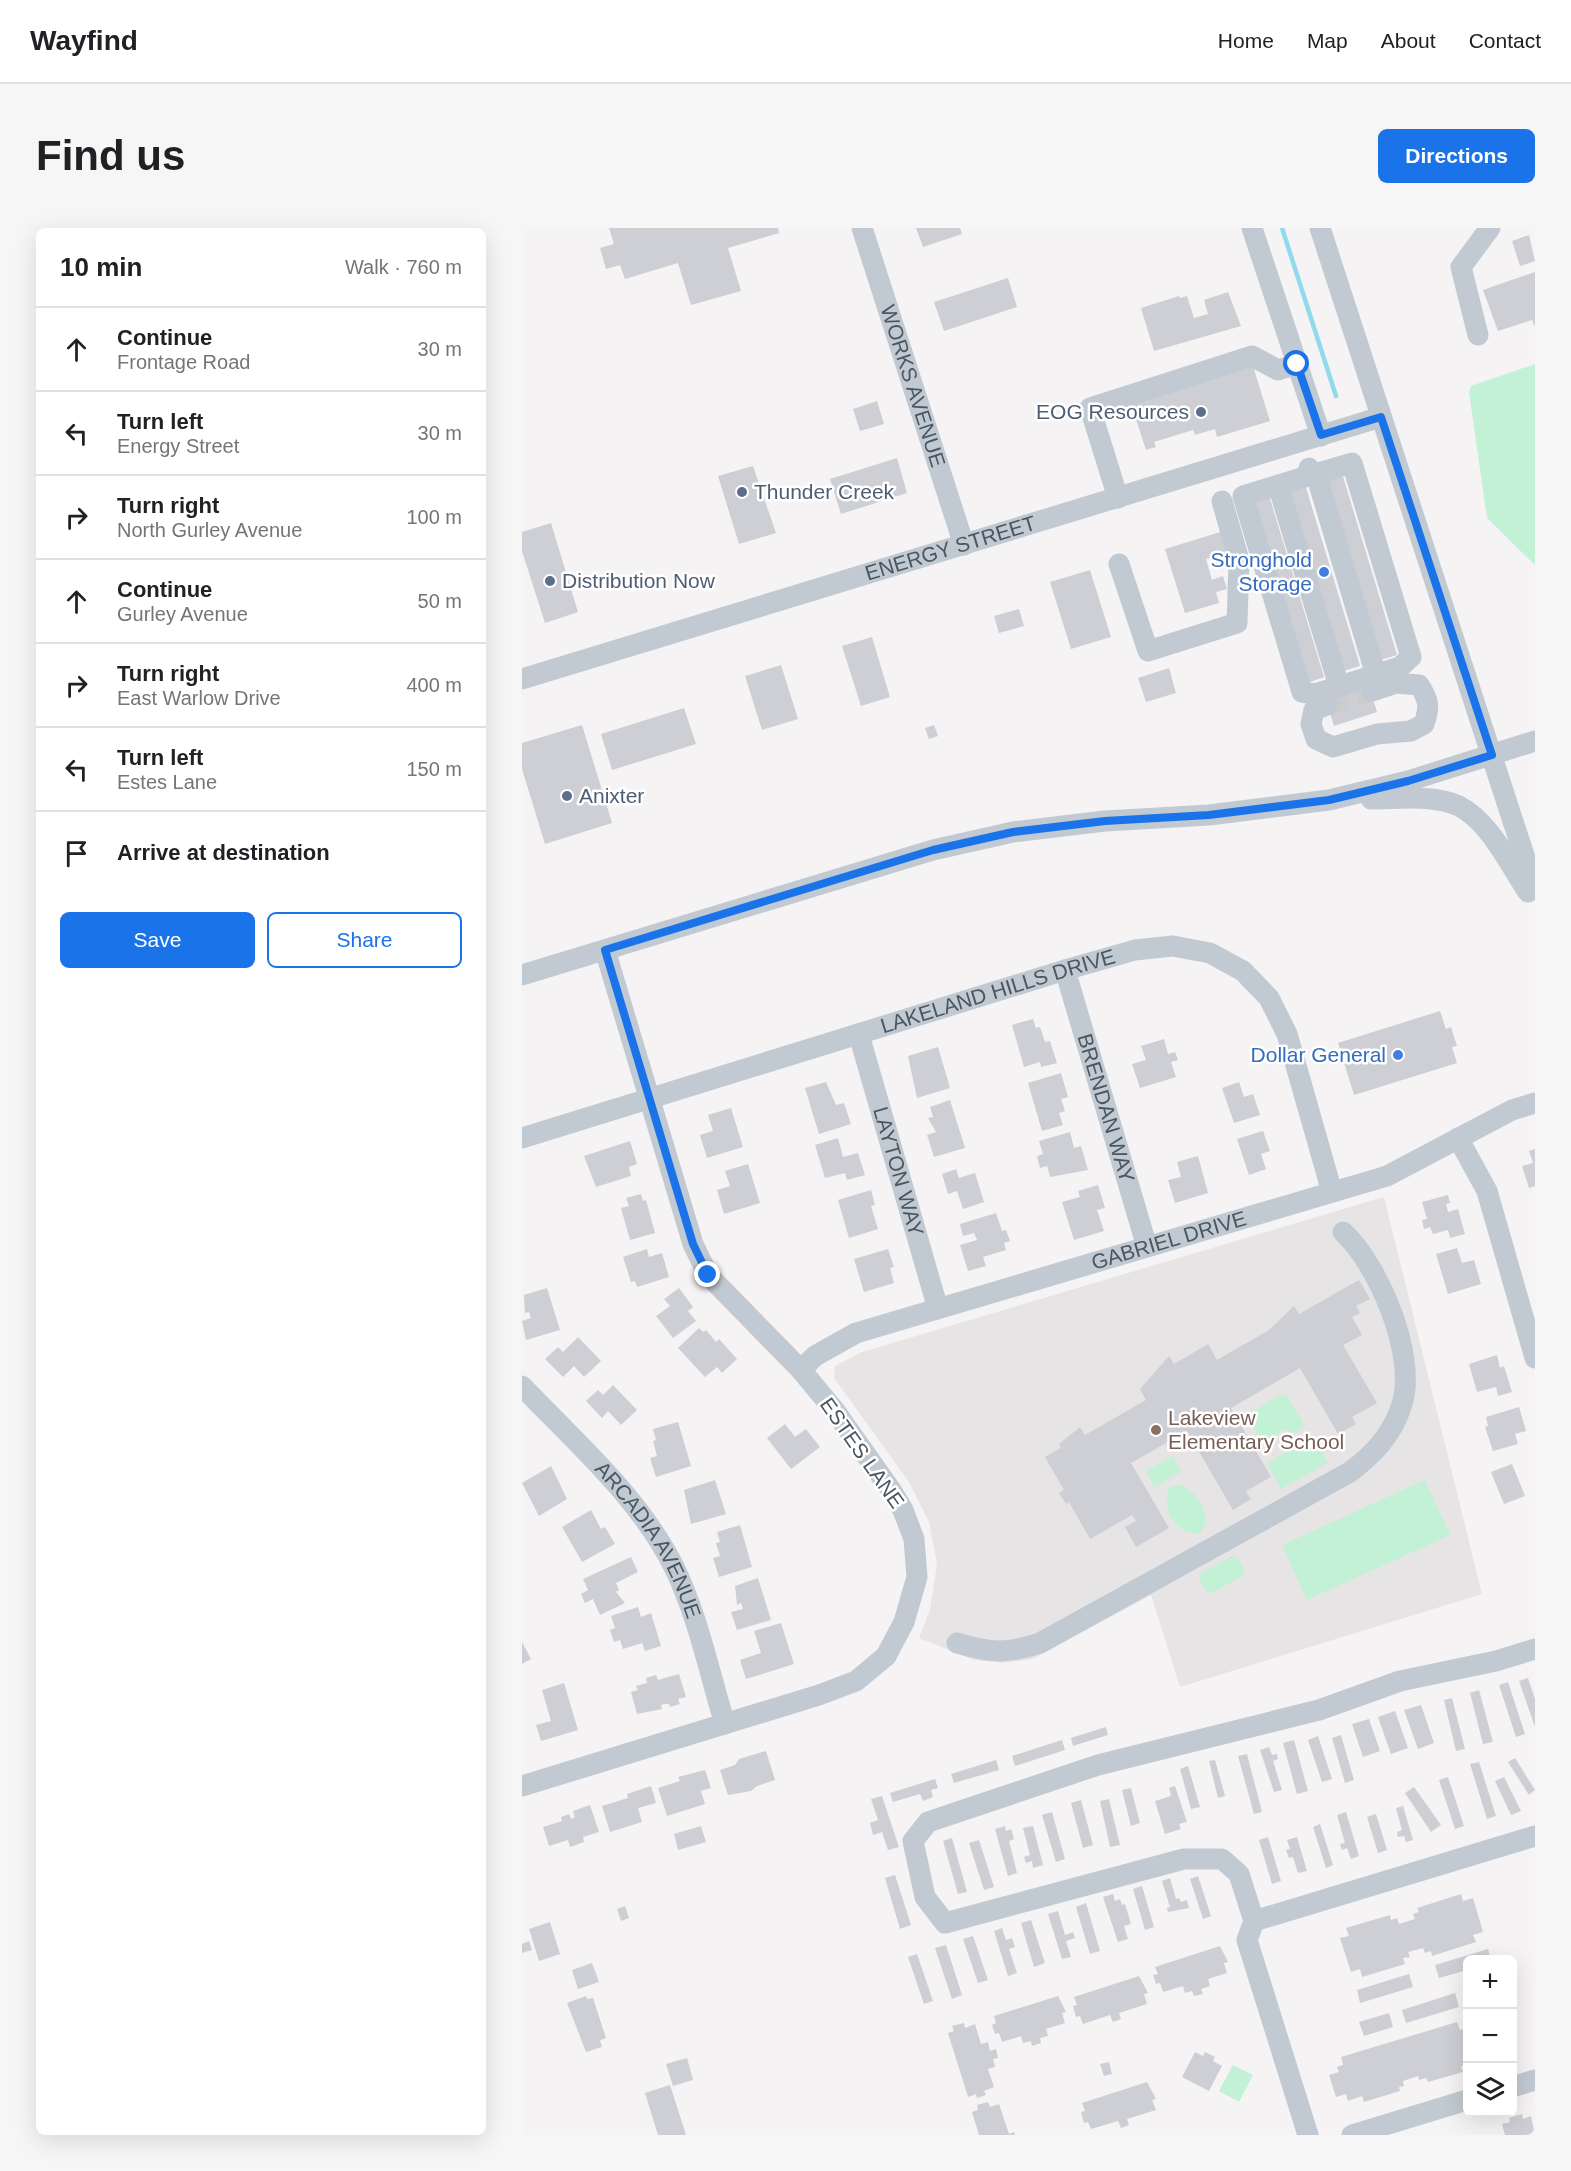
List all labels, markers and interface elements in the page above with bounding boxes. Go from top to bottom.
text: Wayfind [30,25,138,56]
text: Home [1218,29,1274,52]
text: Map [1307,29,1348,52]
text: About [1381,29,1436,52]
text: Contact [1469,29,1541,52]
button: Directions [1378,129,1535,183]
text: Find us [36,132,185,179]
text: 10 min [60,252,142,282]
text: Walk · 760 m [345,256,462,278]
street label: WORKS AVENUE [877,302,950,470]
text: Continue [117,325,212,350]
icon: ahead [60,333,93,366]
text: 30 m [418,338,462,360]
route start [1283,350,1309,376]
text: Frontage Road [117,351,250,373]
place label: EOG Resources [1036,400,1189,423]
marker: EOG Resources [1194,405,1208,419]
text: Turn left [117,409,203,434]
icon: left [60,417,93,450]
text: 30 m [418,422,462,444]
text: Energy Street [117,435,239,457]
place label: Thunder Creek [754,480,895,503]
marker: Thunder Creek [735,485,749,499]
text: Turn right [117,493,219,518]
icon: right [60,501,93,534]
text: 100 m [406,506,462,528]
street label: ENERGY STREET [862,511,1039,585]
text: North Gurley Avenue [117,519,302,541]
place label: Stronghold Storage [1210,548,1312,595]
marker: Stronghold Storage [1317,565,1331,579]
place label: Distribution Now [562,569,716,592]
marker: Distribution Now [543,574,557,588]
text: Continue [117,577,212,602]
icon: ahead [60,585,93,618]
text: 50 m [418,590,462,612]
text: Gurley Avenue [117,603,248,625]
text: Turn right [117,661,219,686]
icon: right [60,669,93,702]
text: 400 m [406,674,462,696]
text: East Warlow Drive [117,687,281,709]
text: Turn left [117,745,203,770]
icon: left [60,753,93,786]
text: 150 m [406,758,462,780]
text: Estes Lane [117,771,217,793]
place label: Anixter [579,784,644,807]
marker: Anixter [560,789,574,803]
icon: arrive [60,837,93,870]
text: Arrive at destination [117,840,330,865]
button: Save [60,912,255,968]
button: Share [267,912,462,968]
street label: LAKELAND HILLS DRIVE [878,944,1118,1037]
street label: BRENDAN WAY [1073,1031,1139,1185]
place label: Dollar General [1251,1043,1386,1066]
marker: Dollar General [1391,1048,1405,1062]
street label: LAYTON WAY [869,1104,928,1239]
street label: GABRIEL DRIVE [1089,1206,1249,1274]
route end [694,1261,720,1287]
street label: ESTES LANE [816,1393,909,1512]
place label: Lakeview Elementary School [1168,1406,1344,1453]
marker: Lakeview Elementary School [1149,1423,1163,1437]
street label: ARCADIA AVENUE [591,1457,706,1621]
map controls [1463,1955,1517,2117]
button: + [1463,1955,1517,2009]
button: − [1463,2009,1517,2063]
button: layers [1463,2063,1517,2117]

